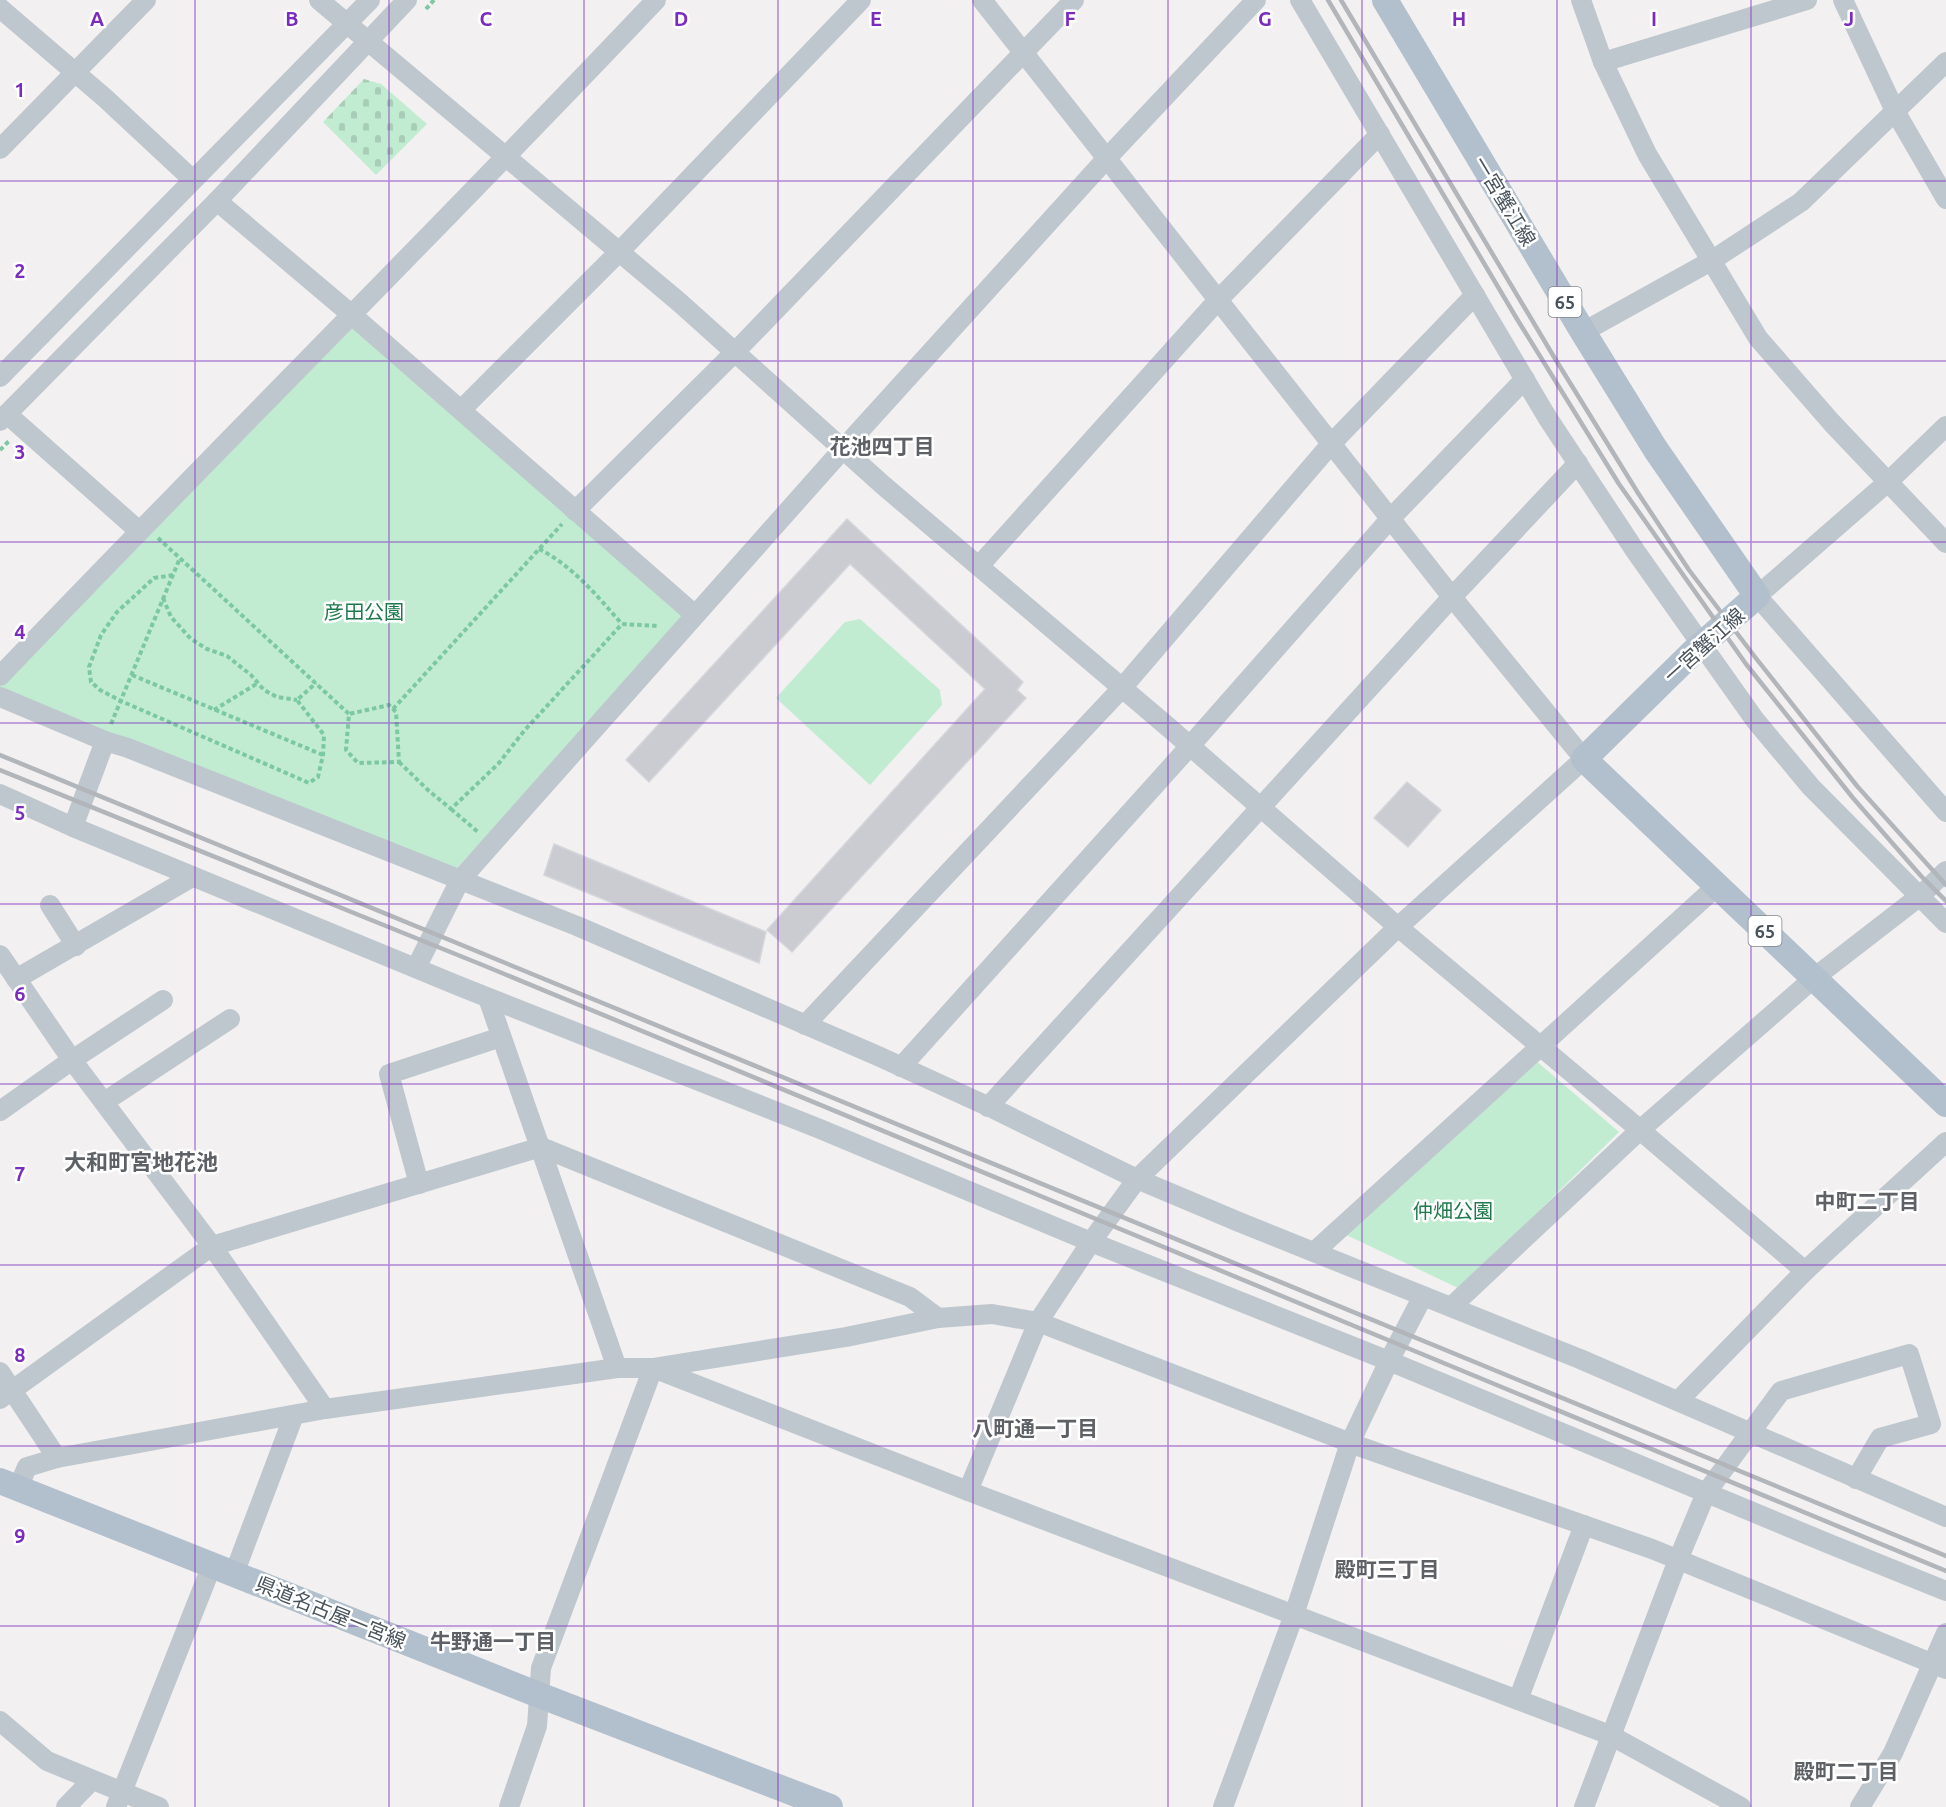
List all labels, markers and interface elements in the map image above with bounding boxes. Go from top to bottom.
text: A [90,7,104,30]
text: B [285,7,299,30]
text: C [480,7,493,30]
text: D [674,7,688,30]
text: E [870,7,882,30]
text: F [1064,7,1076,30]
text: G [1258,7,1272,30]
text: H [1452,7,1466,30]
text: I [1651,7,1657,30]
text: J [1844,7,1854,30]
text: 1 [14,78,26,101]
street label: 一宮蟹江線 [1469,152,1541,250]
text: 2 [14,259,26,282]
road number: 65 [1548,287,1582,317]
district label: 花池四丁目 [830,434,935,458]
text: 3 [14,440,26,463]
park label: 彦田公園 [324,600,404,623]
street label: 一宮蟹江線 [1659,603,1749,687]
text: 4 [14,620,26,643]
text: 5 [14,801,26,824]
road number: 65 [1748,916,1782,946]
text: 6 [14,982,26,1005]
district label: 大和町宮地花池 [64,1149,218,1174]
text: 7 [14,1162,26,1185]
district label: 中町二丁目 [1815,1189,1920,1213]
park label: 仲畑公園 [1413,1199,1493,1222]
text: 8 [14,1343,26,1366]
district label: 八町通一丁目 [972,1416,1098,1440]
text: 9 [14,1524,26,1547]
district label: 殿町三丁目 [1335,1557,1440,1581]
street label: 県道名古屋一宮線 [253,1571,409,1653]
district label: 牛野通一丁目 [430,1629,556,1653]
district label: 殿町二丁目 [1794,1759,1899,1783]

